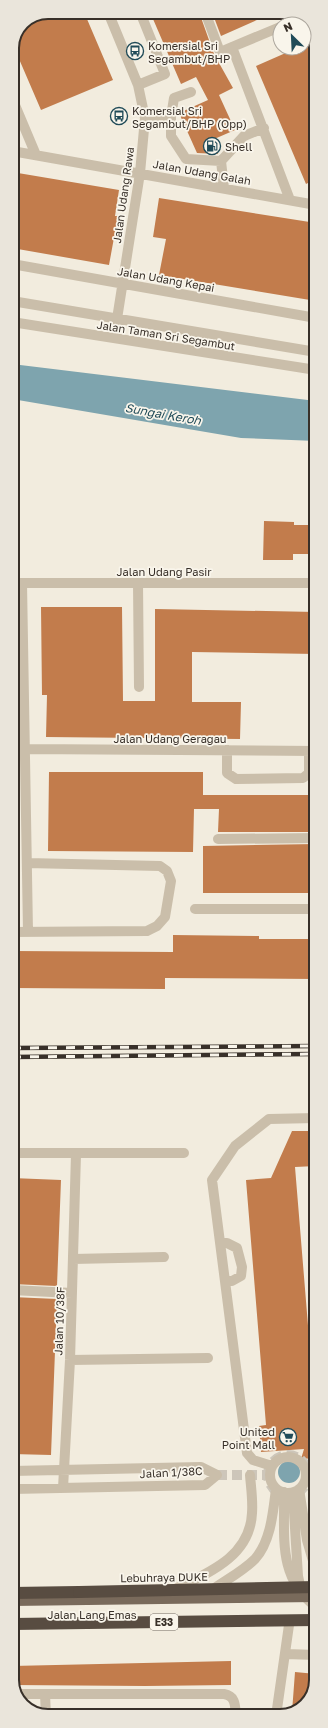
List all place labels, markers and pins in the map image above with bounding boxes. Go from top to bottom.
place label: Komersial Sri Segambut/BHP [148,39,230,65]
bus stop icon: Komersial Sri Segambut/BHP [125,41,145,61]
place label: Komersial Sri Segambut/BHP (Opp) [132,104,247,130]
bus stop icon: Komersial Sri Segambut/BHP (Opp) [109,106,129,126]
fuel station icon: Shell [202,136,222,156]
place label: Shell [225,140,253,153]
place label: United Point Mall [222,1425,275,1451]
supermarket icon: United Point Mall [278,1427,298,1447]

